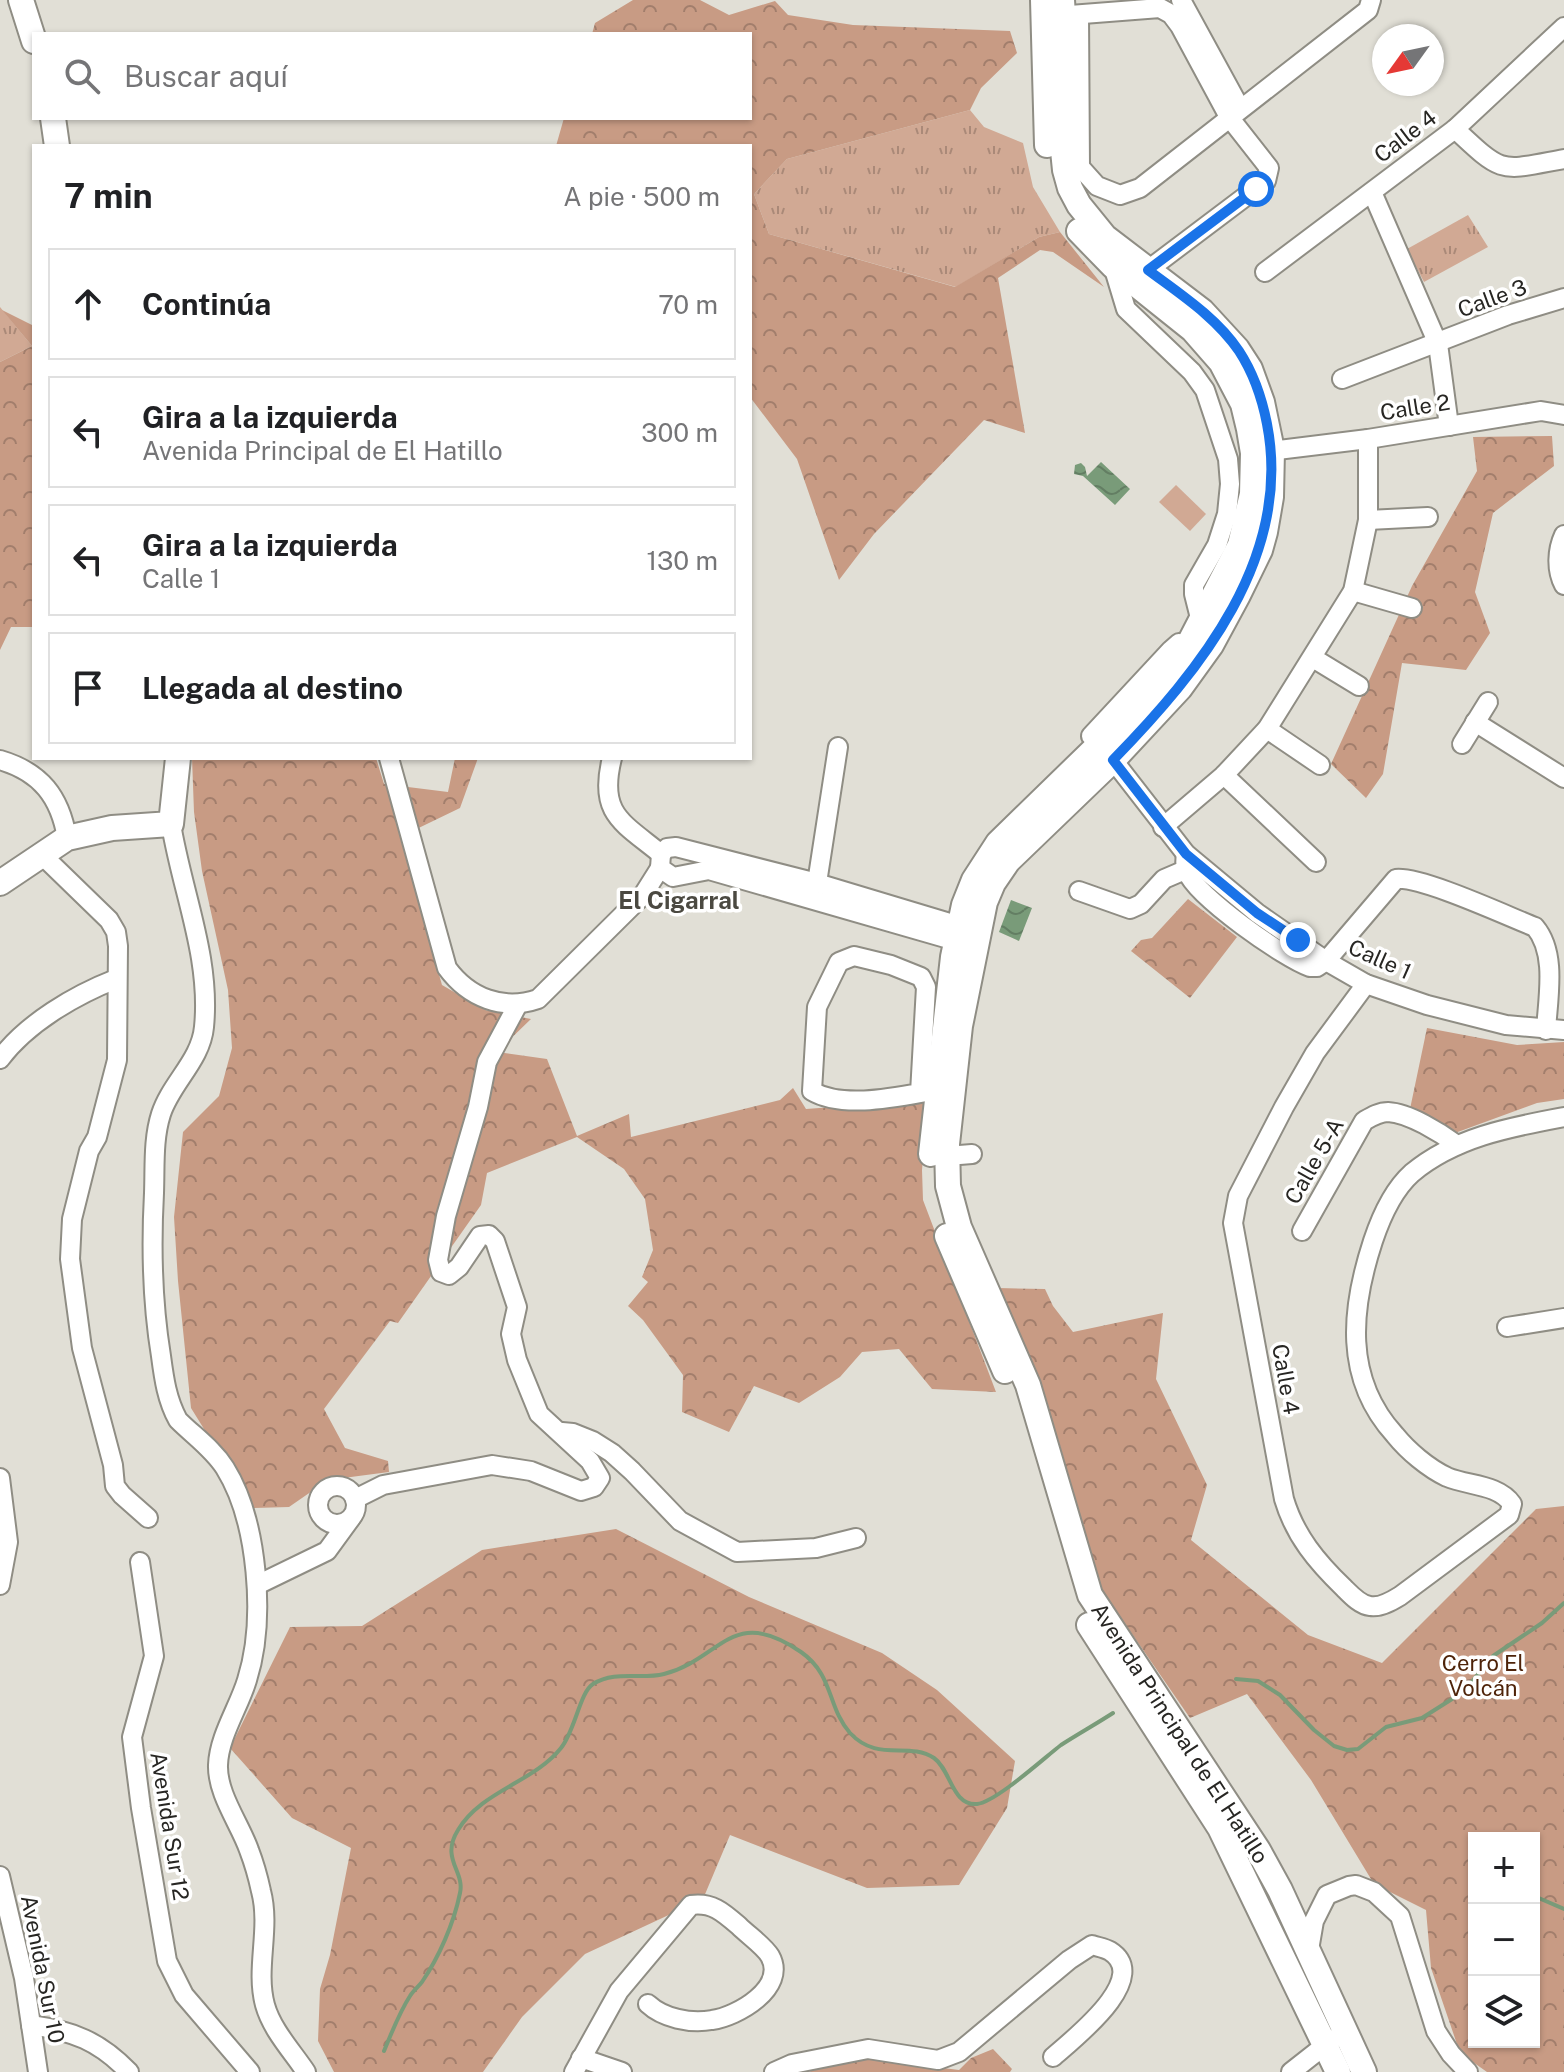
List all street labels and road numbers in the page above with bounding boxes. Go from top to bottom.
street label: Calle 4 [1369,104,1441,168]
street label: Calle 3 [1454,274,1530,322]
street label: Calle 2 [1378,389,1452,425]
street label: Calle 1 [1344,934,1416,984]
street label: Calle 5-A [1279,1113,1349,1209]
street label: Calle 4 [1267,1342,1305,1416]
street label: Avenida Principal de El Hatillo [1086,1598,1274,1868]
street label: Avenida Sur 12 [145,1750,195,1902]
street label: Avenida Sur 10 [16,1893,70,2045]

